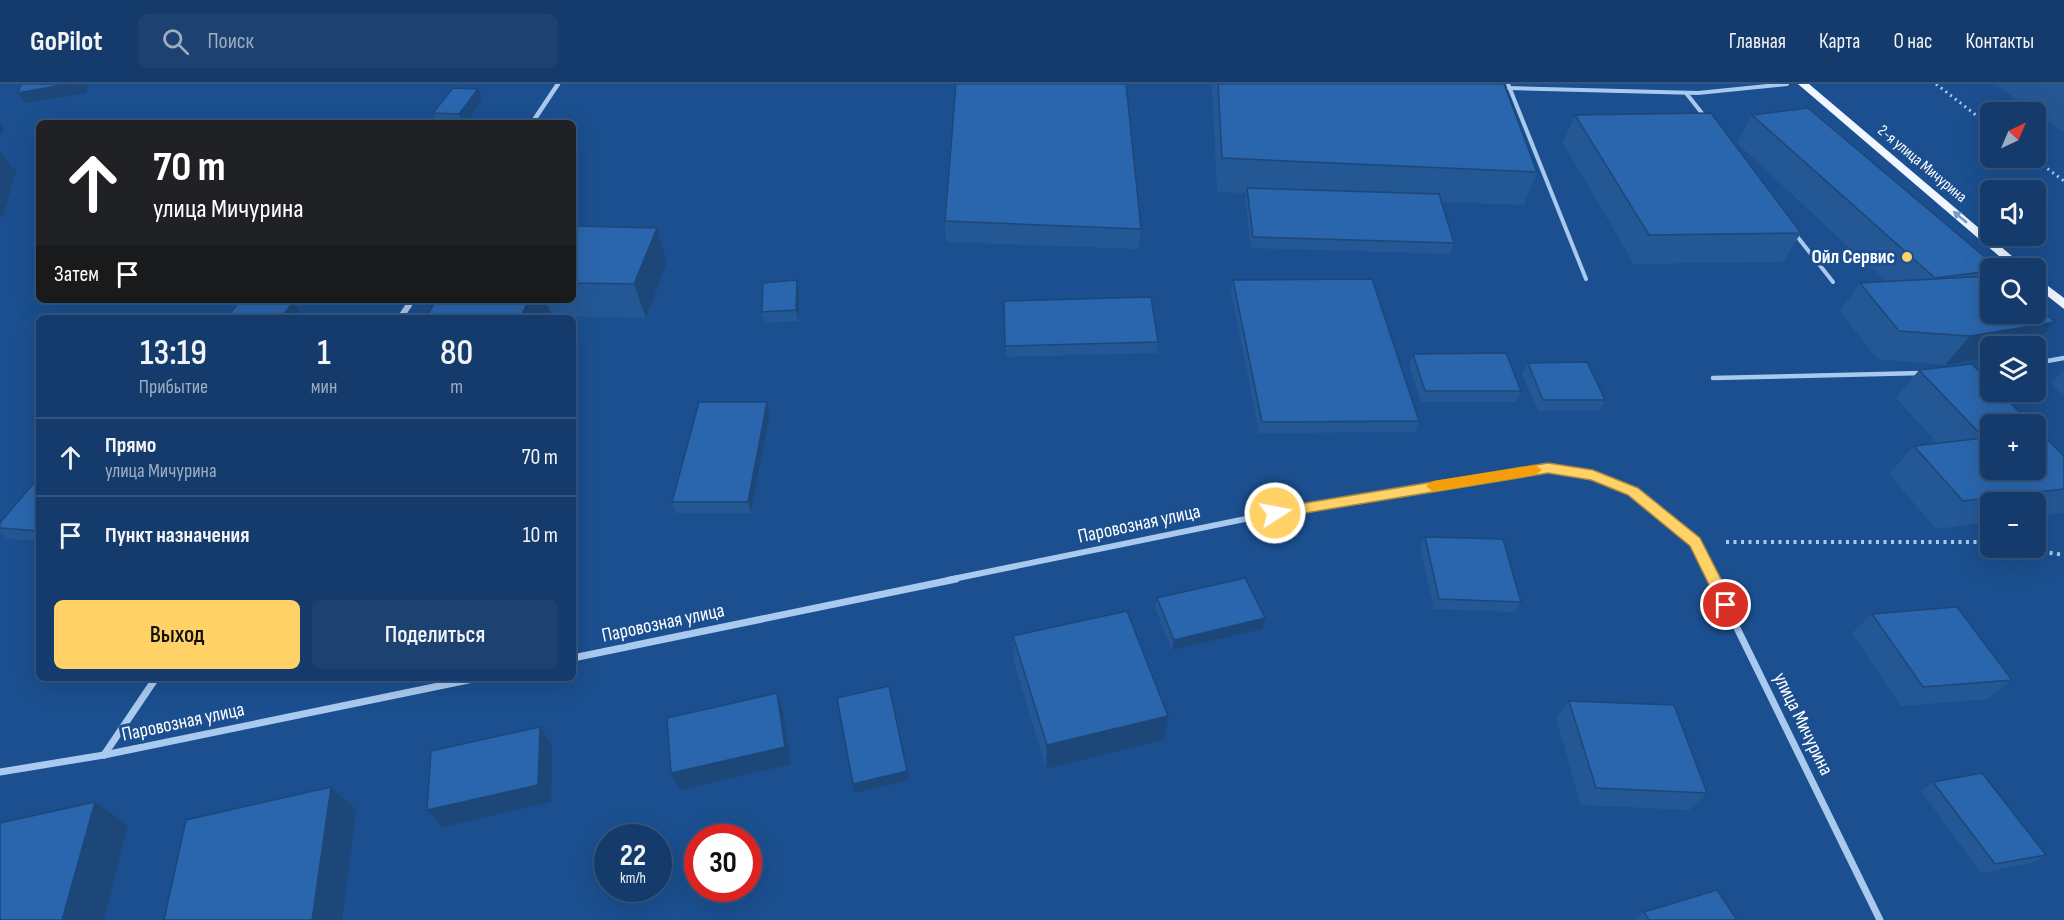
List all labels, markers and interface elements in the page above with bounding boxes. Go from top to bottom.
search box [138,14,558,68]
text: GoPilot [30,25,102,58]
icon: search [159,25,192,58]
text: Поиск [207,28,254,55]
text: Главная [1729,29,1786,54]
text: Карта [1819,29,1860,54]
text: О нас [1893,29,1932,54]
text: Контакты [1965,29,2034,54]
north arrow [1980,102,2046,168]
map controls [1980,102,2046,558]
street label: 2-я улица Мичурина [1874,121,1970,207]
text: 70 m [153,142,226,193]
icon: ahead [54,144,132,222]
button: sound [1980,180,2046,246]
text: улица Мичурина [153,193,304,225]
one-way arrow [1953,211,1968,224]
place label: Ойл Сервис [1811,245,1895,269]
marker: Ойл Сервис [1900,250,1914,264]
icon: arrive [111,258,144,291]
button: search [1980,258,2046,324]
text: Затем [54,261,99,288]
text: 13:19 [140,332,207,375]
text: 1 [317,332,331,375]
text: 80 [440,332,473,375]
button: layers [1980,336,2046,402]
text: Прибытие [139,375,208,399]
text: мин [311,375,337,399]
text: m [450,375,463,399]
button: + [1980,414,2046,480]
text: Прямо [105,432,156,459]
icon: ahead [54,441,87,474]
text: 70 m [522,444,558,471]
text: улица Мичурина [105,459,217,483]
position arrow [1243,481,1307,545]
button: − [1980,492,2046,558]
street label: Паровозная улица [1076,499,1202,549]
icon: arrive [54,519,87,552]
text: Пункт назначения [105,522,249,549]
text: 10 m [523,522,558,549]
pin [1700,579,1751,630]
icon: arrive [1709,588,1742,621]
street label: Паровозная улица [600,598,726,648]
button: Выход [54,600,300,669]
button: Поделиться [312,600,558,669]
street label: улица Мичурина [1768,669,1838,779]
street label: Паровозная улица [120,697,246,747]
speed limit sign: 30 [684,824,762,902]
text: 22 [620,838,646,874]
text: km/h [620,869,646,888]

